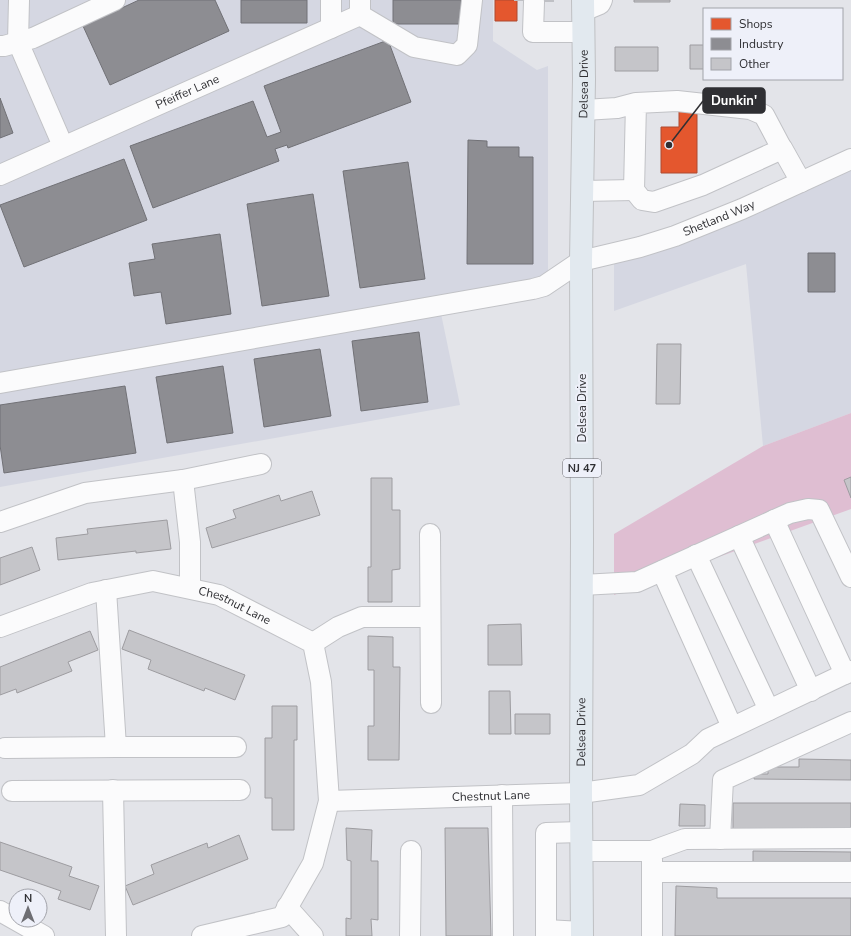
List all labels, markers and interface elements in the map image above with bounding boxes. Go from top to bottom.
legend [703,8,843,80]
text: Shops [739,16,773,32]
text: Industry [739,36,784,52]
street label: Delsea Drive [575,49,592,119]
text: Other [739,56,771,72]
street label: Pfeiffer Lane [153,71,222,113]
callout: Dunkin' [703,88,765,113]
text: Dunkin' [711,92,757,110]
street label: Shetland Way [680,196,758,240]
street label: Delsea Drive [574,374,590,442]
road number: NJ 47 [563,459,601,477]
street label: Chestnut Lane [197,583,274,628]
street label: Delsea Drive [573,698,589,766]
street label: Chestnut Lane [452,787,530,805]
north arrow [8,888,48,928]
text: N [24,891,32,906]

